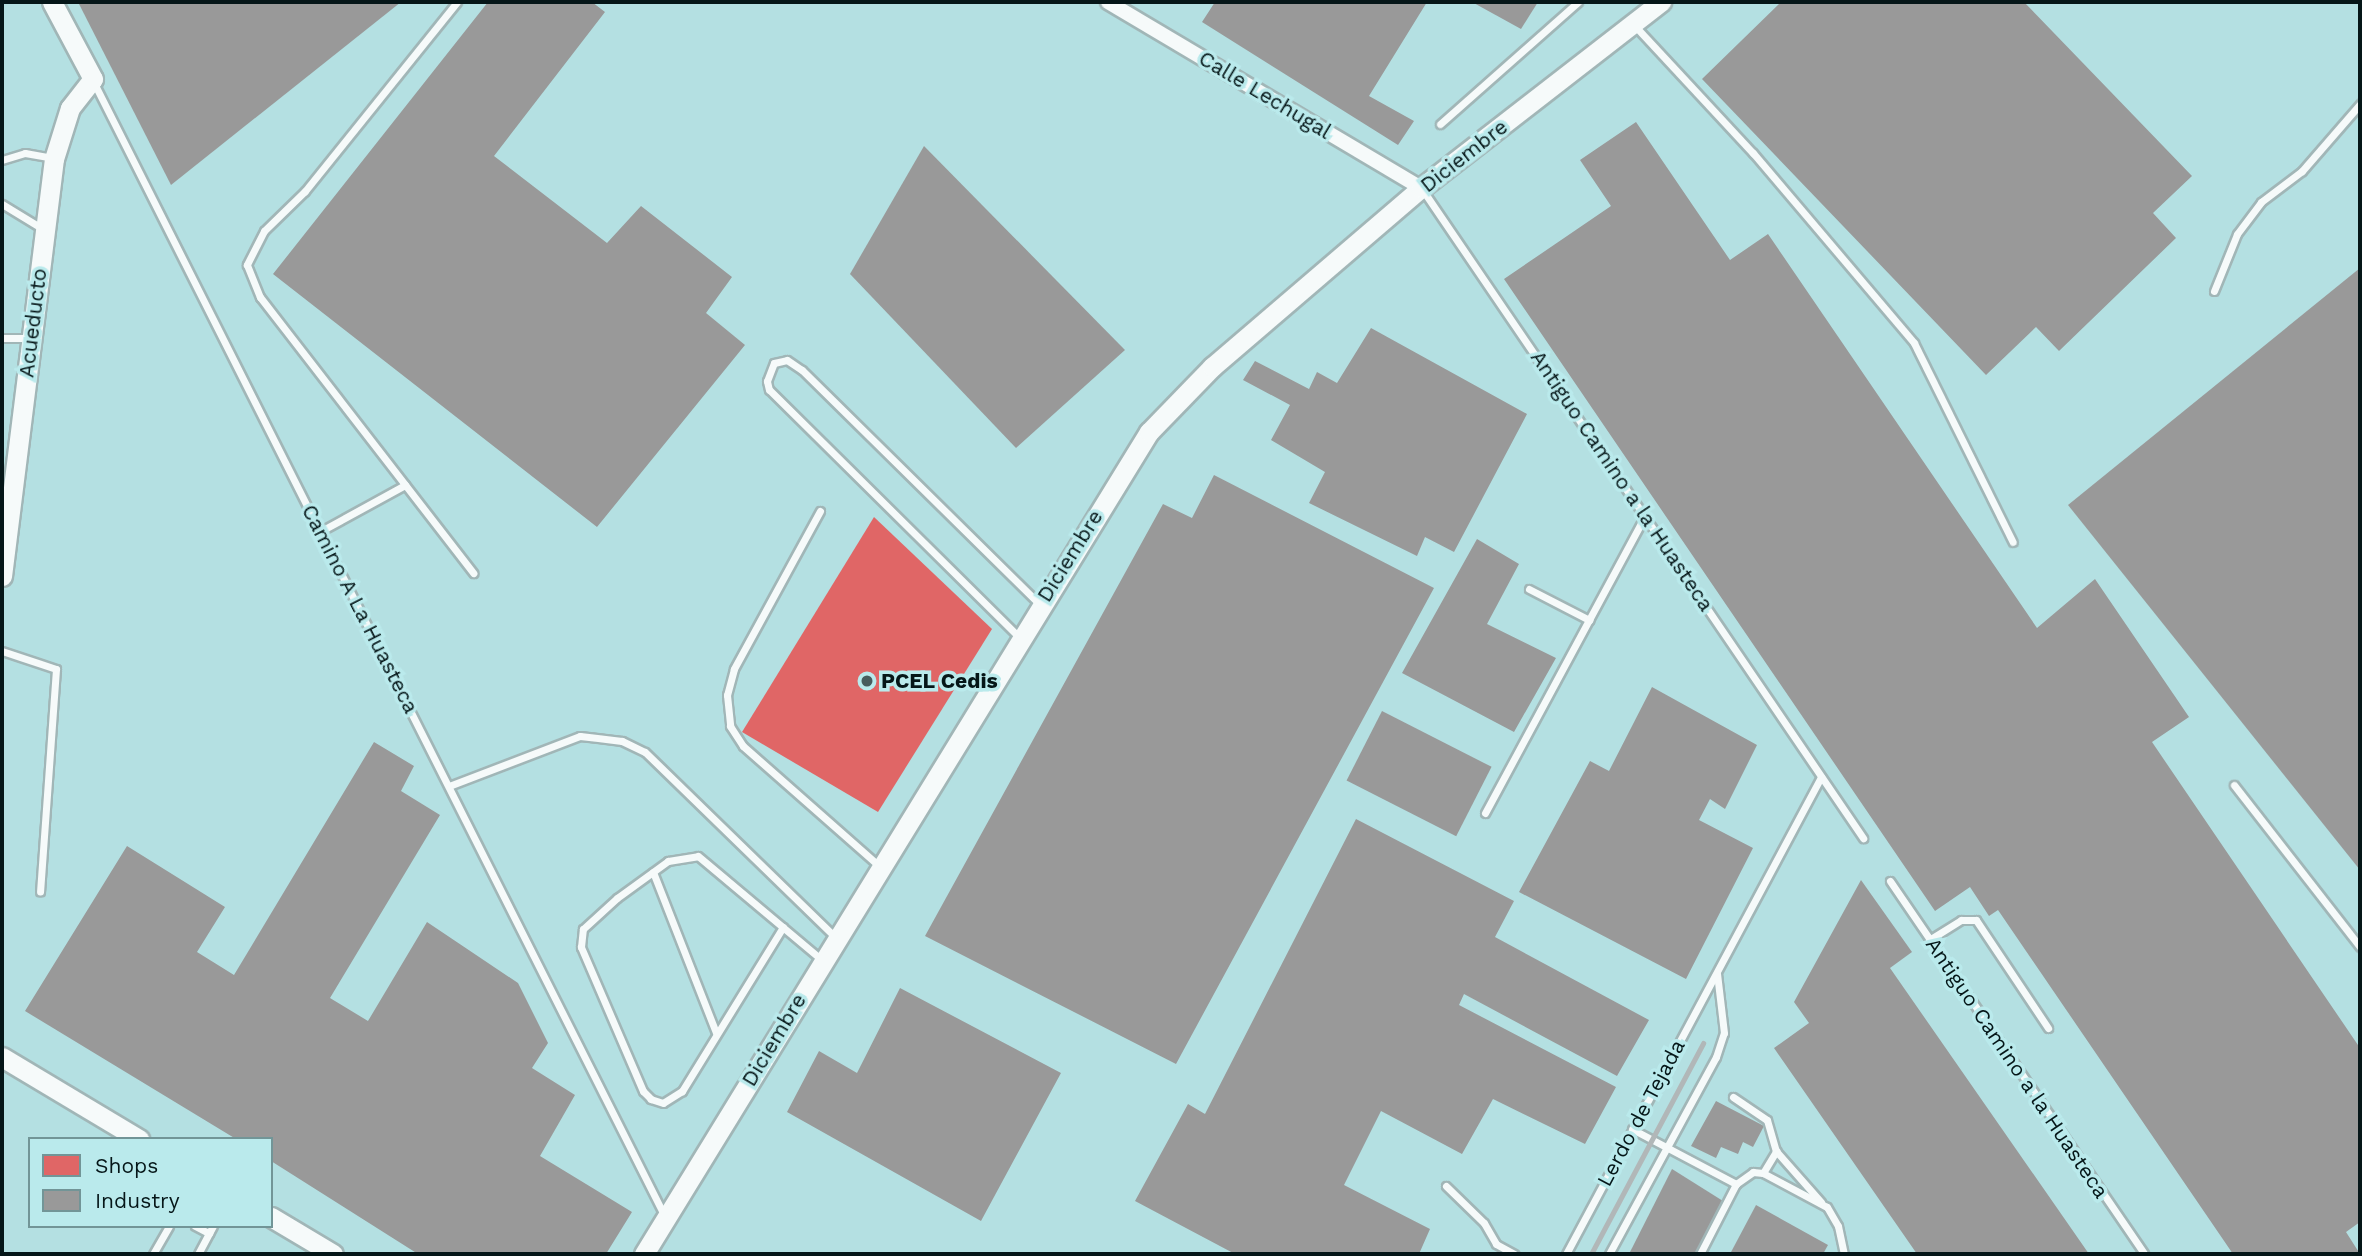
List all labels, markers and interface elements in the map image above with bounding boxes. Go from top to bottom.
street label: Calle Lechugal [1194,46,1336,144]
street label: Diciembre [1415,114,1513,198]
street label: Acueducto [14,267,52,379]
street label: Antiguo Camino a la Huasteca [1525,346,1719,616]
street label: Camino A La Huasteca [296,499,424,719]
street label: Diciembre [1032,505,1108,607]
place label: PCEL Cedis [881,668,998,694]
marker: PCEL Cedis [859,673,875,689]
street label: Antiguo Camino a la Huasteca [1920,933,2114,1203]
street label: Diciembre [737,989,811,1091]
street label: Lerdo de Tejada [1592,1035,1690,1191]
legend [28,1137,273,1228]
text: Shops [95,1153,158,1178]
text: Industry [95,1188,180,1213]

